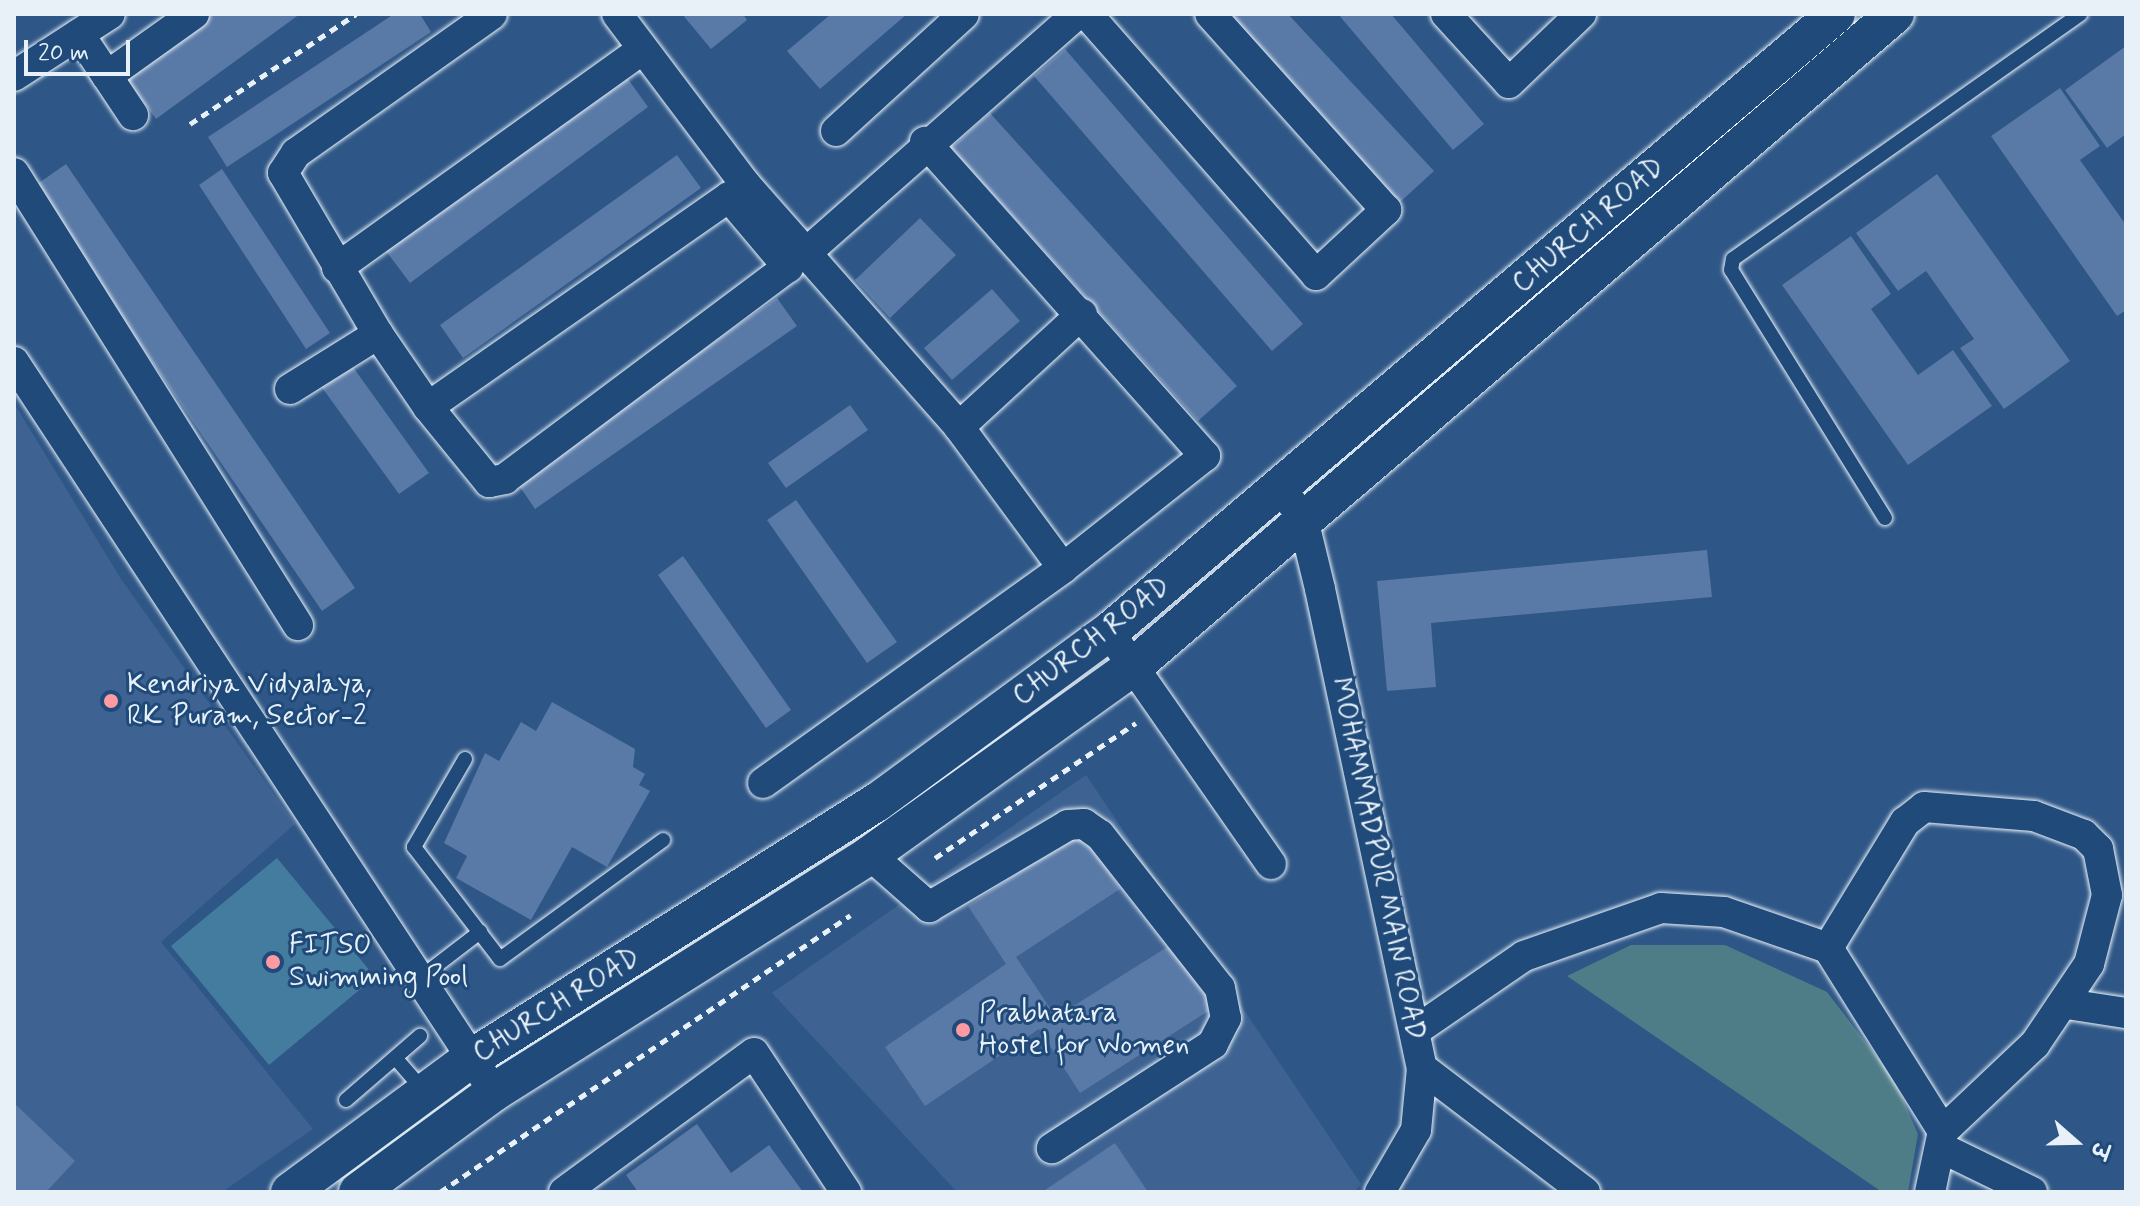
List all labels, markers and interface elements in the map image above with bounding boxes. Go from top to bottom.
scale bar [28,24,134,74]
text: 20 m [38,38,89,69]
street label: CHURCH ROAD [1507,152,1671,300]
street label: CHURCH ROAD [1008,571,1176,713]
place label: Kendriya Vidyalaya, RK Puram, Sector-2 [127,668,371,734]
street label: MOHAMMADPUR MAIN ROAD [1321,671,1433,1047]
marker: Kendriya Vidyalaya, RK Puram, Sector-2 [102,692,120,710]
place label: FITSO Swimming Pool [289,929,468,995]
street label: CHURCH ROAD [469,942,645,1070]
marker: FITSO Swimming Pool [264,953,282,971]
place label: Prabhatara Hostel for Women [979,997,1196,1063]
marker: Prabhatara Hostel for Women [954,1021,972,1039]
north arrow [2036,1102,2116,1182]
text: उ [2083,1139,2114,1162]

